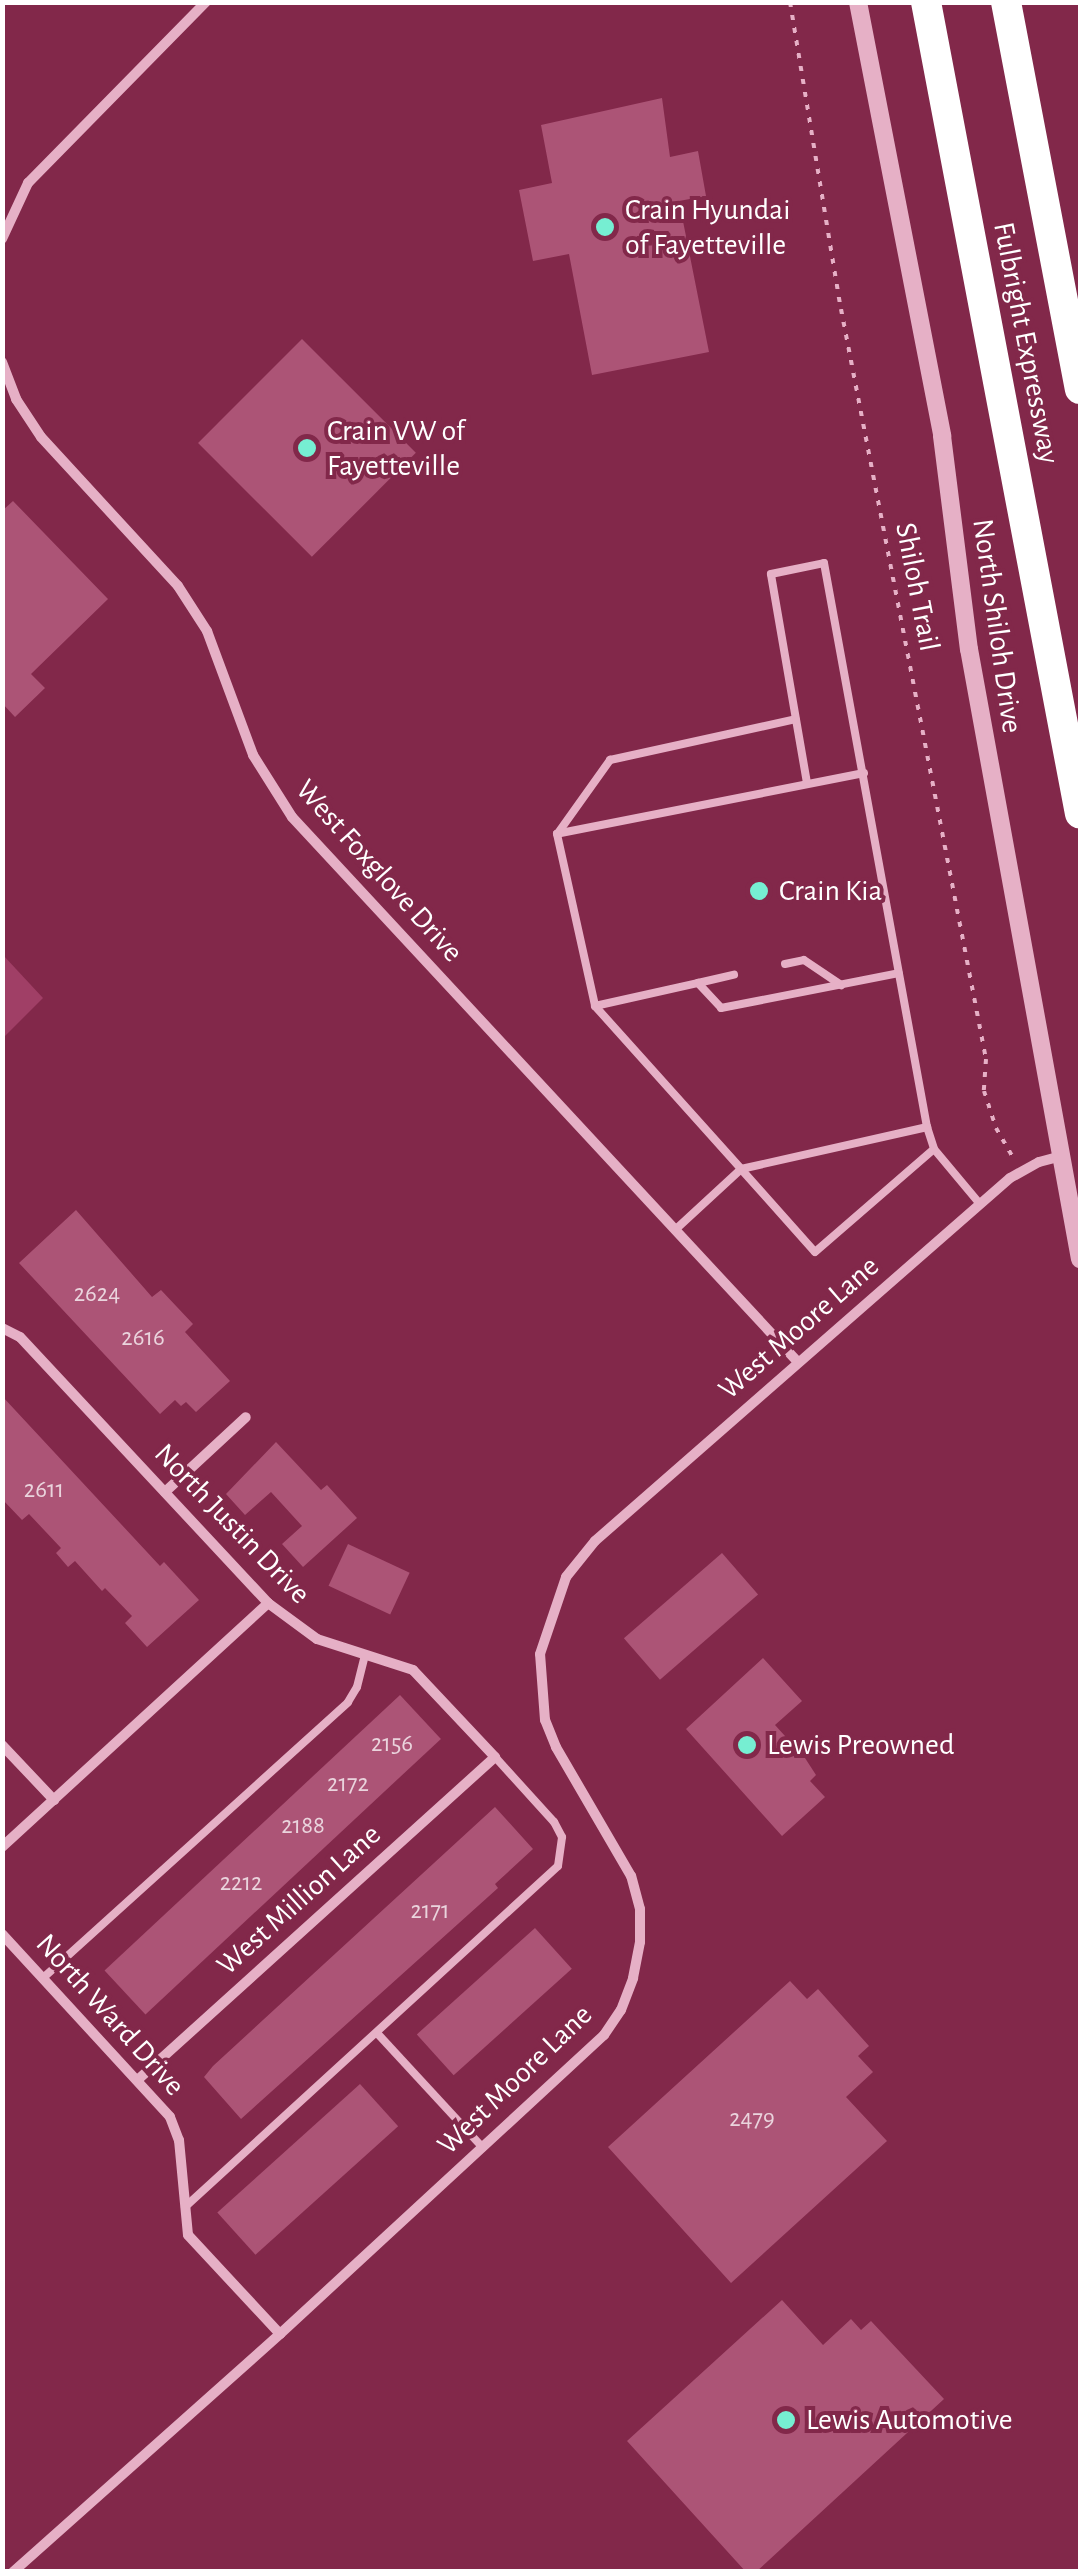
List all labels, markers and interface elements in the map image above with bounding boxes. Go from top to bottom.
place label: Crain Hyundai of Fayetteville [625,192,790,262]
marker: Crain Hyundai of Fayetteville [594,216,616,238]
street label: Fulbright Expressway [985,219,1067,467]
place label: Crain VW of Fayetteville [327,413,465,484]
marker: Crain VW of Fayetteville [296,437,318,459]
street label: North Shiloh Drive [964,517,1030,735]
street label: Shiloh Trail [887,520,947,654]
street label: West Foxglove Drive [288,772,470,970]
place label: Crain Kia [779,873,882,909]
marker: Crain Kia [748,880,770,902]
street label: West Moore Lane [711,1249,887,1407]
house number: 2624 [74,1279,120,1309]
house number: 2616 [121,1323,165,1353]
street label: North Justin Drive [146,1436,318,1612]
house number: 2611 [24,1475,64,1505]
place label: Lewis Preowned [767,1727,954,1763]
house number: 2156 [371,1729,413,1759]
marker: Lewis Preowned [736,1734,758,1756]
house number: 2172 [327,1769,369,1799]
house number: 2188 [281,1811,325,1841]
street label: West Million Lane [210,1817,388,1983]
house number: 2212 [220,1868,262,1898]
house number: 2171 [411,1896,449,1926]
street label: North Ward Drive [28,1927,192,2103]
street label: West Moore Lane [430,1997,600,2163]
house number: 2479 [729,2104,775,2134]
place label: Lewis Automotive [806,2402,1013,2438]
marker: Lewis Automotive [775,2409,797,2431]

